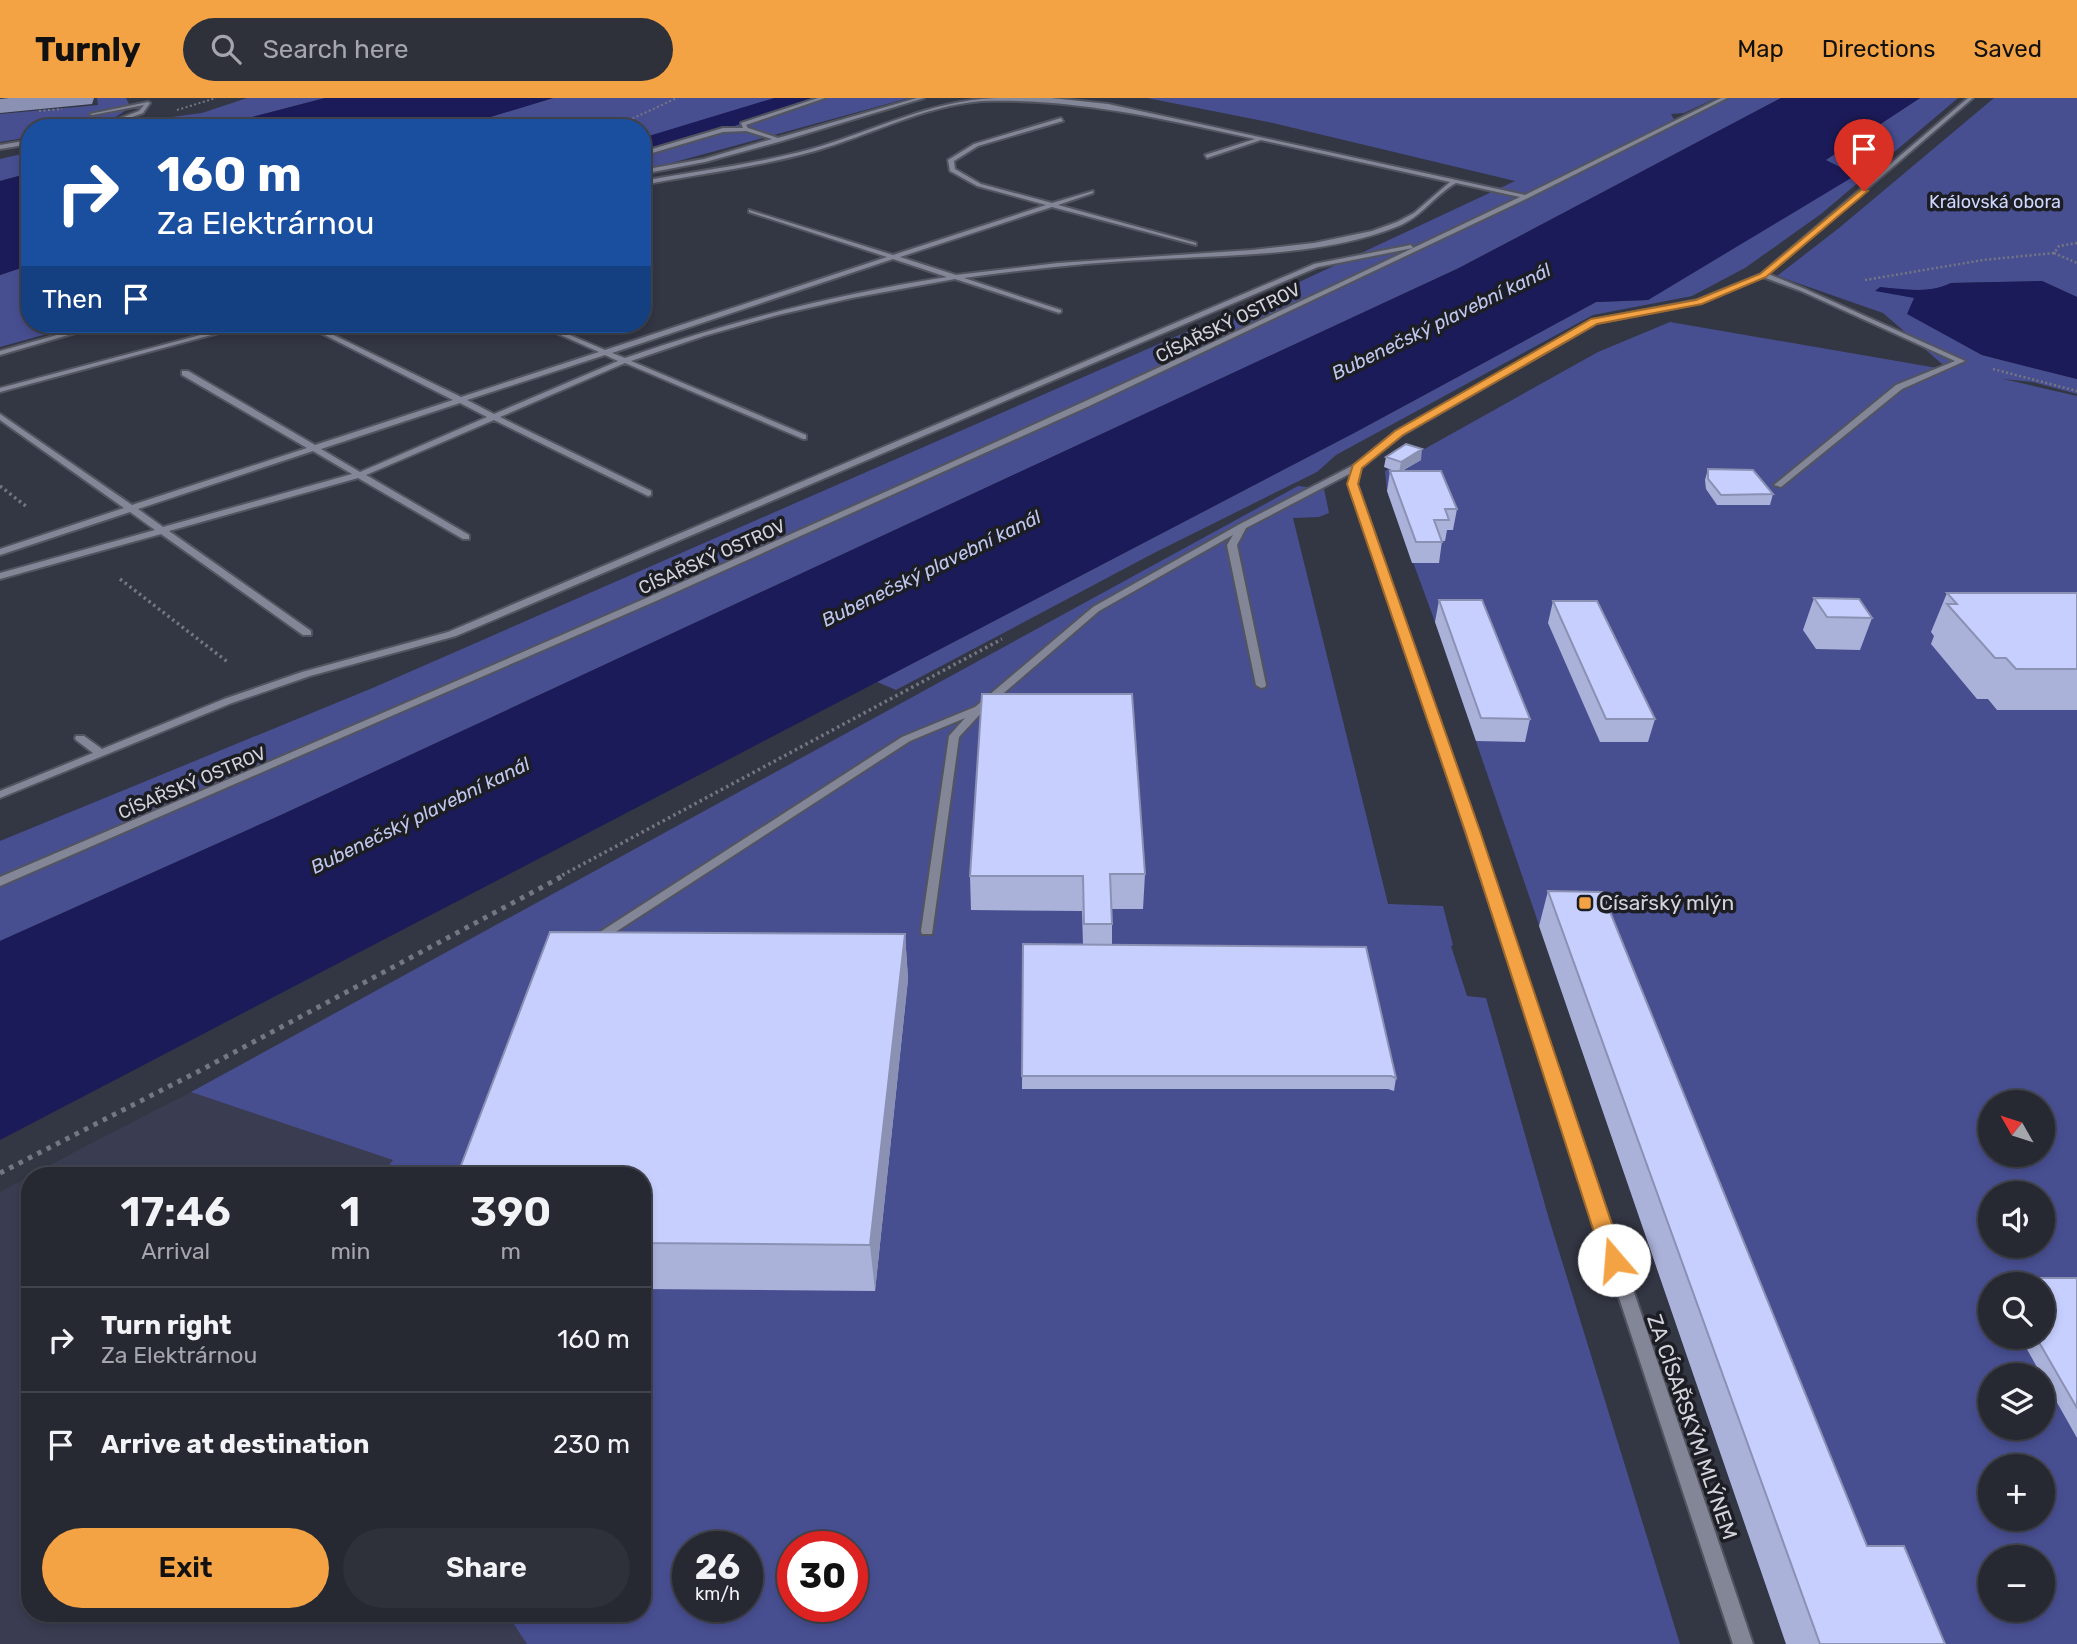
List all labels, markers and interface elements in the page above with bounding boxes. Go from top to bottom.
search box [183,18,673,81]
text: Turnly [35,30,141,69]
icon: search [207,30,245,68]
text: Search here [263,34,409,65]
text: Map [1737,35,1784,63]
text: Directions [1822,35,1935,63]
text: Saved [1973,35,2042,63]
pin [1834,119,1894,191]
icon: arrive [1845,130,1883,168]
text: 160 m [157,145,302,203]
icon: right [42,147,133,238]
park label: Královská obora [1929,191,2061,213]
text: Za Elektrárnou [157,204,375,242]
water label: Bubenečský plavební kanál [1328,258,1555,385]
street label: CÍSAŘSKÝ OSTROV [1152,278,1304,368]
icon: arrive [117,280,155,318]
text: Then [42,284,103,315]
water label: Bubenečský plavební kanál [818,505,1045,632]
street label: CÍSAŘSKÝ OSTROV [635,515,789,599]
street label: CÍSAŘSKÝ OSTROV [115,742,269,824]
water label: Bubenečský plavební kanál [307,752,534,879]
place label: Císařský mlýn [1599,890,1734,915]
marker: Císařský mlýn [1577,895,1593,911]
north arrow [1978,1090,2054,1167]
map controls [1978,1090,2055,1622]
button: sound [1978,1181,2055,1258]
text: 17:46 [121,1187,231,1237]
text: 1 [340,1187,360,1237]
text: 390 [470,1187,551,1237]
position arrow [1577,1223,1651,1297]
text: Arrival [141,1237,210,1265]
text: min [330,1237,370,1265]
text: m [500,1237,521,1265]
button: search [1978,1272,2055,1349]
text: Turn right [101,1310,231,1341]
street label: ZA CÍSAŘSKÝM MLÝNEM [1642,1311,1743,1543]
icon: right [42,1321,80,1359]
text: 160 m [557,1324,630,1355]
text: Za Elektrárnou [101,1341,257,1369]
button: layers [1978,1363,2055,1440]
icon: arrive [42,1426,80,1464]
text: Arrive at destination [101,1429,369,1460]
text: 230 m [553,1429,630,1460]
button: + [1978,1454,2055,1531]
button: Exit [42,1528,329,1608]
button: Share [343,1528,630,1608]
speed limit sign: 30 [777,1531,868,1622]
button: − [1978,1545,2055,1622]
text: 26 [695,1546,740,1588]
text: km/h [695,1583,740,1605]

